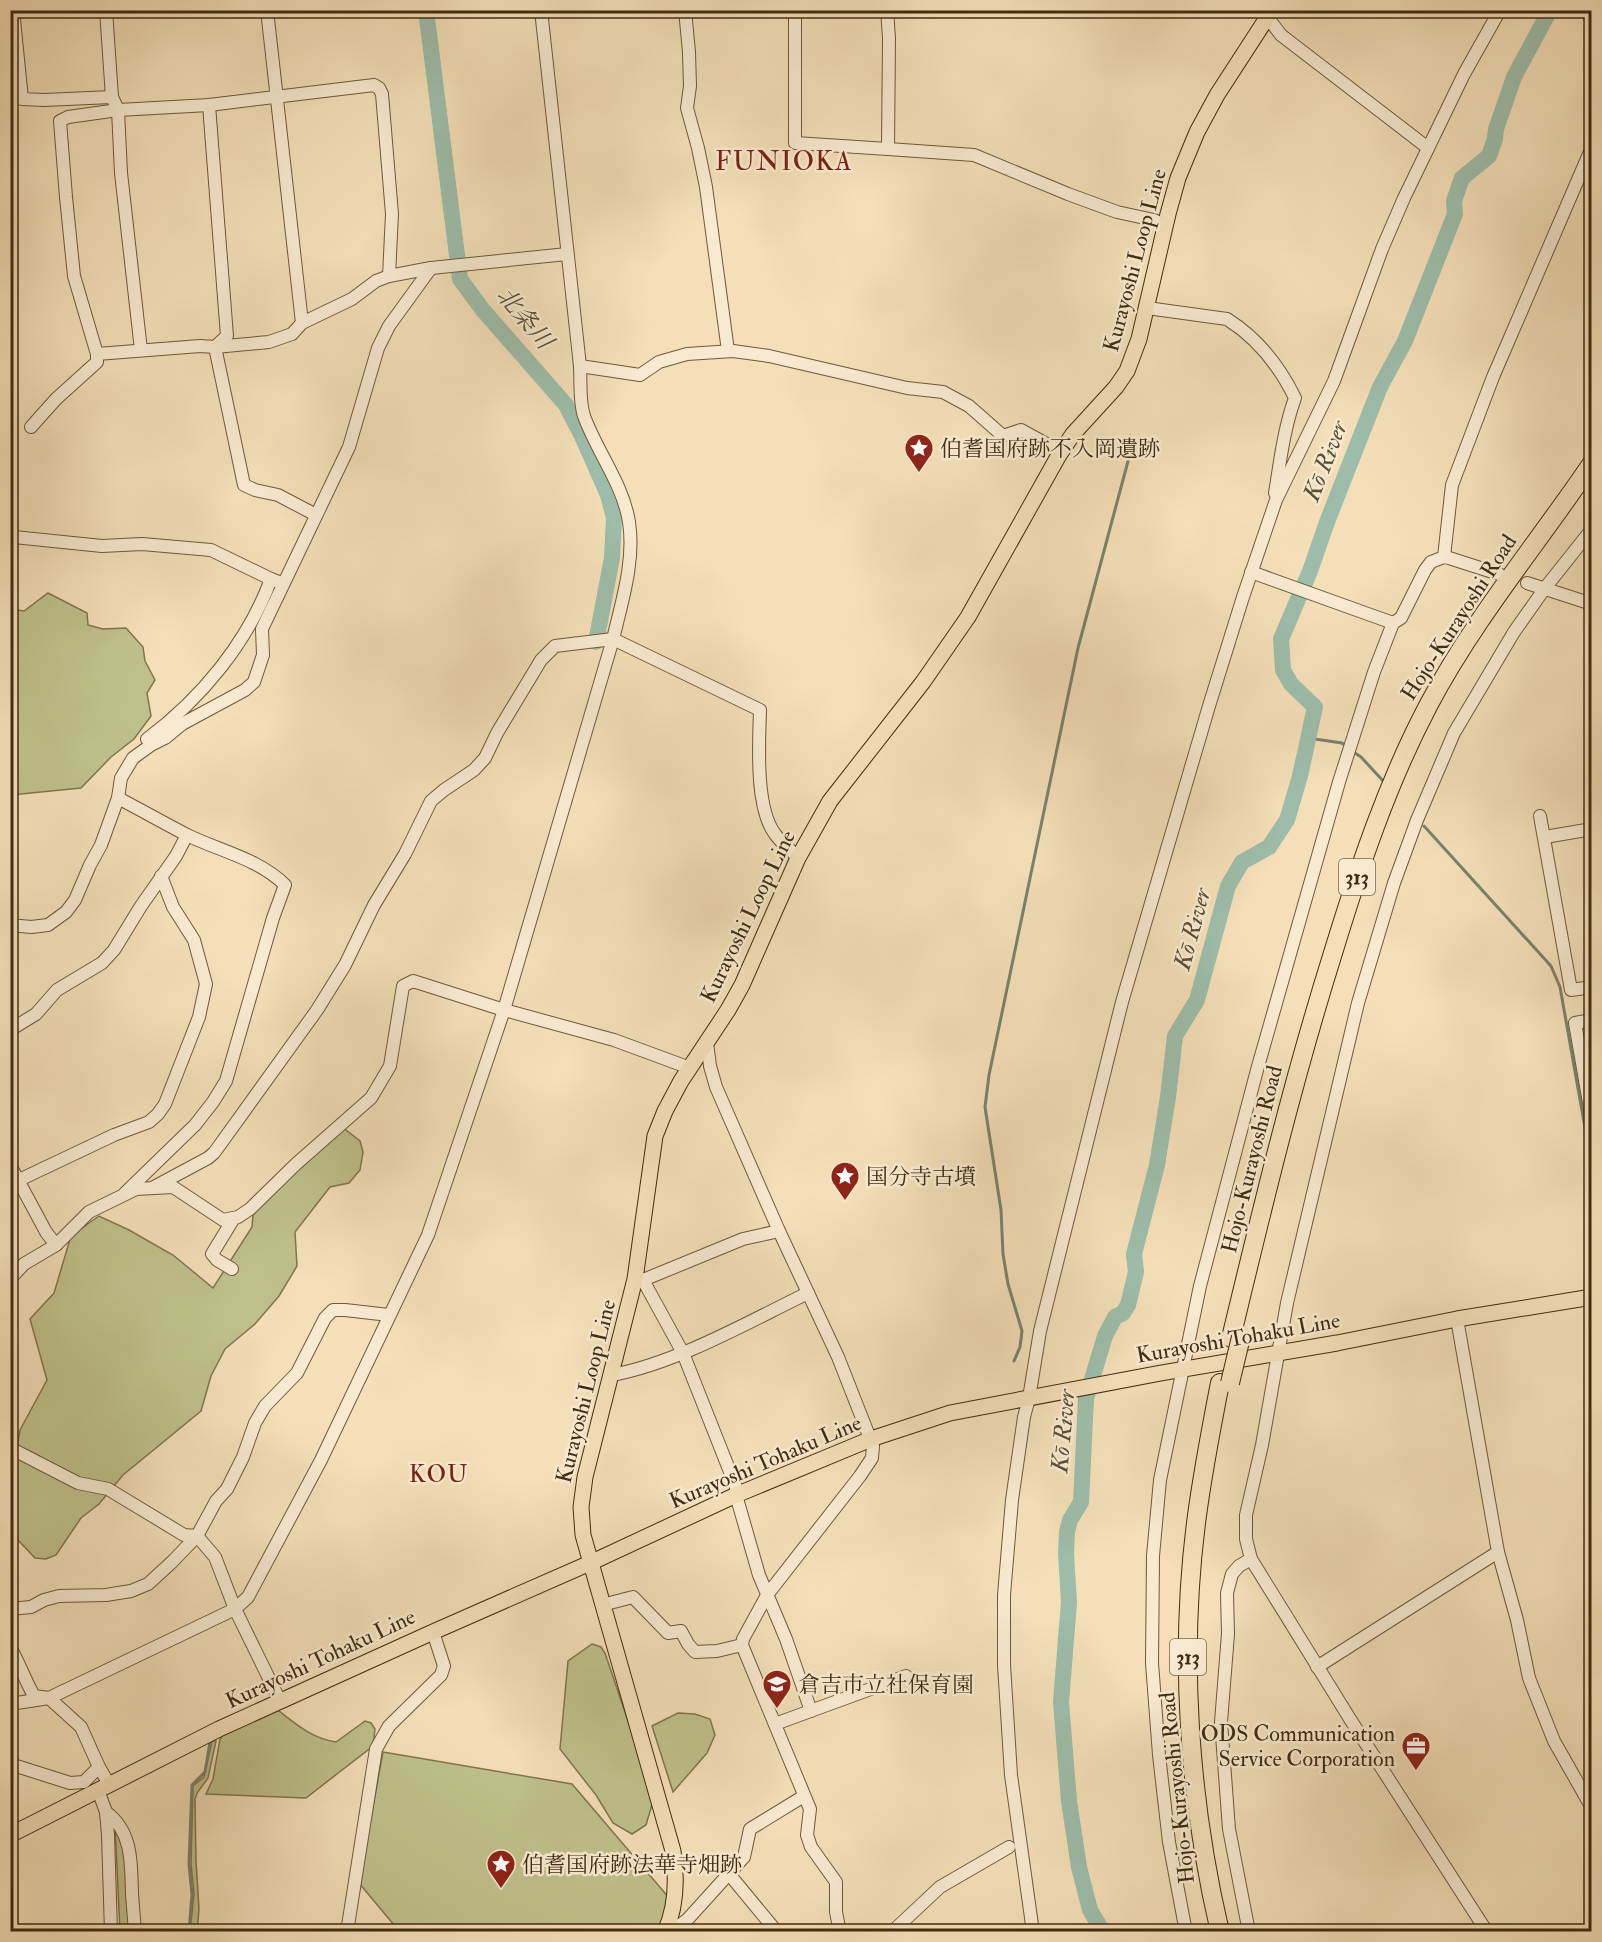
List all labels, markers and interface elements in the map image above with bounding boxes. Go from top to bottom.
district label: FUNIOKA [715,146,853,178]
street label: Kurayoshi Loop Line [1097,166,1174,355]
water label: 北条川 [490,281,562,358]
water label: Kō River [1296,416,1355,507]
place icon: 伯耆国府跡不入岡遺跡 [903,432,935,474]
place label: 伯耆国府跡不入岡遺跡 [940,435,1160,463]
street label: Hojo-Kurayoshi Road [1395,529,1523,706]
street label: Kurayoshi Loop Line [694,826,803,1008]
road number: 313 [1339,859,1375,895]
water label: Kō River [1166,884,1218,974]
street label: Hojo-Kurayoshi Road [1215,1062,1289,1256]
place icon: 国分寺古墳 [829,1160,861,1202]
place label: 国分寺古墳 [866,1163,976,1191]
street label: Kurayoshi Loop Line [550,1296,623,1486]
street label: Kurayoshi Tohaku Line [1134,1306,1342,1370]
water label: Kō River [1044,1387,1083,1475]
street label: Kurayoshi Tohaku Line [665,1409,866,1515]
district label: KOU [409,1459,469,1490]
street label: Kurayoshi Tohaku Line [221,1603,420,1715]
road number: 313 [1170,1639,1206,1675]
school or university icon: 倉吉市立社保育園 [761,1668,793,1710]
place label: 倉吉市立社保育園 [798,1671,974,1699]
street label: Hojo-Kurayoshi Road [1153,1691,1201,1885]
place label: ODS Communication Service Corporation [1201,1720,1395,1774]
office icon: ODS Communication Service Corporation [1400,1730,1432,1772]
place icon: 伯耆国府跡法華寺畑跡 [485,1848,517,1890]
place label: 伯耆国府跡法華寺畑跡 [522,1851,742,1879]

